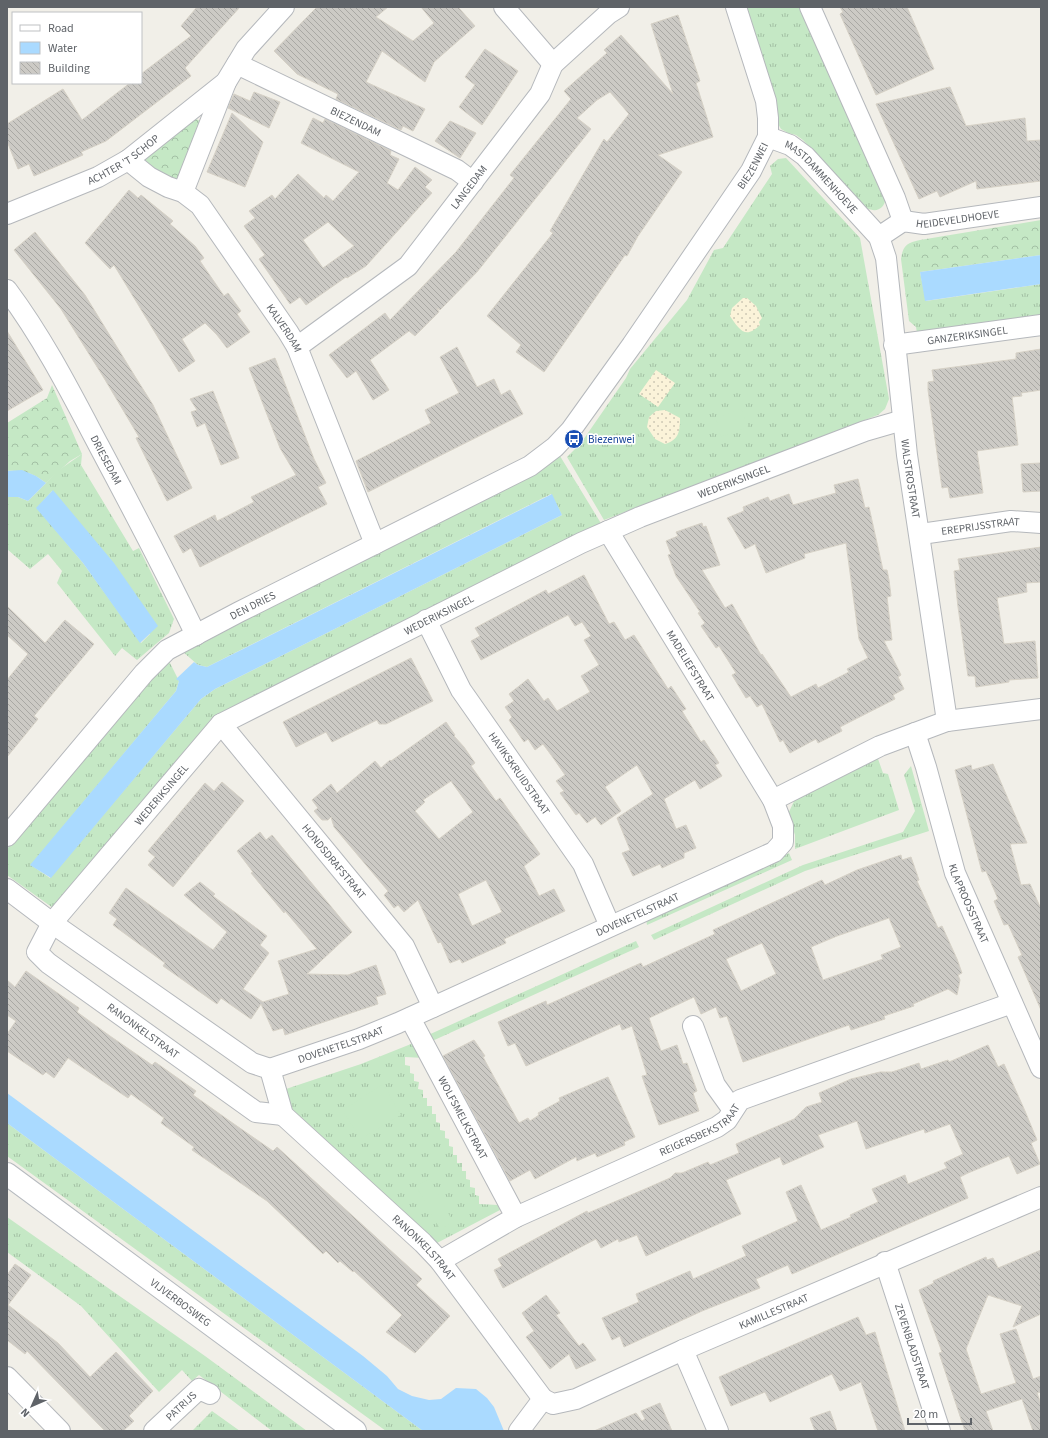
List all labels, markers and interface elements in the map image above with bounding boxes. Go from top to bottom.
legend [12,12,142,84]
text: Road [48,20,74,37]
text: Water [48,40,78,57]
text: Building [48,60,90,77]
street label: BIEZENDAM [328,103,384,140]
street label: ACHTER 'T SCHOP [85,131,162,188]
street label: MASTDAMMENHOEVE [783,136,862,217]
street label: BIEZENWEI [733,140,772,192]
street label: LANGEDAM [447,162,490,212]
street label: HEIDEVELDHOEVE [915,206,1000,232]
street label: KALVERDAM [263,301,306,354]
street label: GANZERIKSINGEL [926,322,1009,348]
bus stop icon: Biezenwei [563,428,585,450]
place label: Biezenwei [588,432,635,447]
street label: DRIESEDAM [87,433,126,487]
street label: WALSTROSTRAAT [898,438,924,519]
street label: WEDERIKSINGEL [695,460,773,502]
street label: EREPRIJSSTRAAT [940,513,1020,539]
street label: DEN DRIES [227,587,278,623]
street label: WEDERIKSINGEL [401,590,477,638]
street label: MADELIEFSTRAAT [663,627,718,704]
street label: HAVIKSKRUIDSTRAAT [485,729,554,818]
street label: WEDERIKSINGEL [131,760,192,828]
street label: HONDSDRAFSTRAAT [299,821,370,902]
street label: KLAPROOSSTRAAT [945,862,993,946]
street label: DOVENETELSTRAAT [593,889,682,940]
street label: RANONKELSTRAAT [104,1000,182,1062]
street label: DOVENETELSTRAAT [296,1022,386,1067]
street label: WOLFSMELKSTRAAT [435,1073,492,1162]
street label: REIGERSBEKSTRAAT [657,1100,743,1159]
street label: RANONKELSTRAAT [389,1211,459,1283]
street label: VIJVERBOSWEG [147,1275,215,1330]
street label: KAMILLESTRAAT [736,1290,811,1333]
street label: ZEVENBLADSTRAAT [891,1302,934,1392]
north arrow [12,1386,52,1426]
street label: PATRIJS [162,1387,200,1424]
scale bar [908,1400,971,1426]
text: N [17,1405,33,1421]
text: 20 m [914,1406,938,1423]

